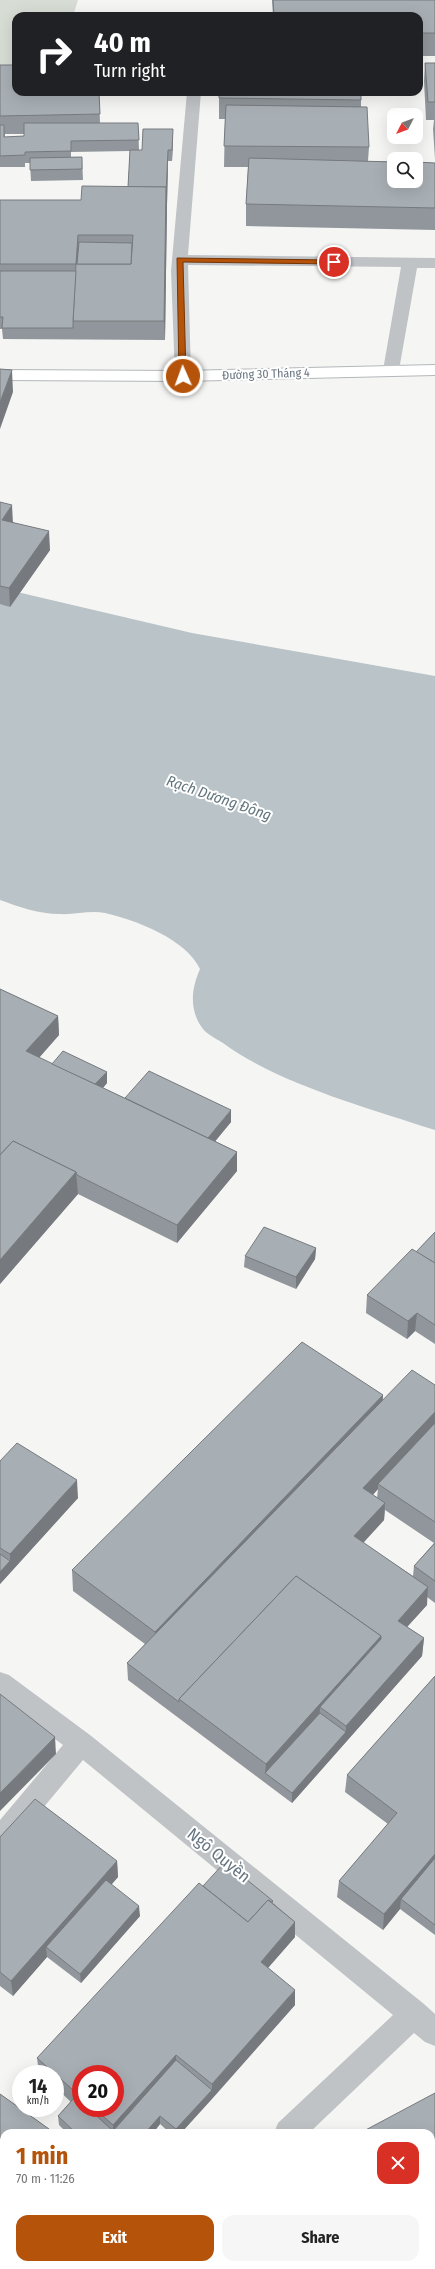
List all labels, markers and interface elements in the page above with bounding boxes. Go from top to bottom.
text: 40 m [94,26,151,59]
icon: right [28,28,80,80]
text: Turn right [94,60,166,82]
north arrow [387,108,423,144]
map controls [387,108,423,188]
button: search [387,152,423,188]
pin [317,245,351,279]
icon: arrive [323,251,345,273]
position arrow [162,355,204,397]
street label: Đường 30 Tháng 4 [222,365,310,383]
water label: Rạch Dương Đông [164,772,274,824]
street label: Ngô Quyền [183,1823,255,1887]
speed limit sign: 20 [72,2065,124,2117]
text: 14 [29,2074,47,2098]
text: km/h [27,2095,49,2107]
text: 1 min [16,2142,68,2170]
button: close [377,2142,419,2184]
text: 70 m · 11:26 [16,2171,75,2186]
button: Exit [16,2215,214,2261]
button: Share [222,2215,419,2261]

